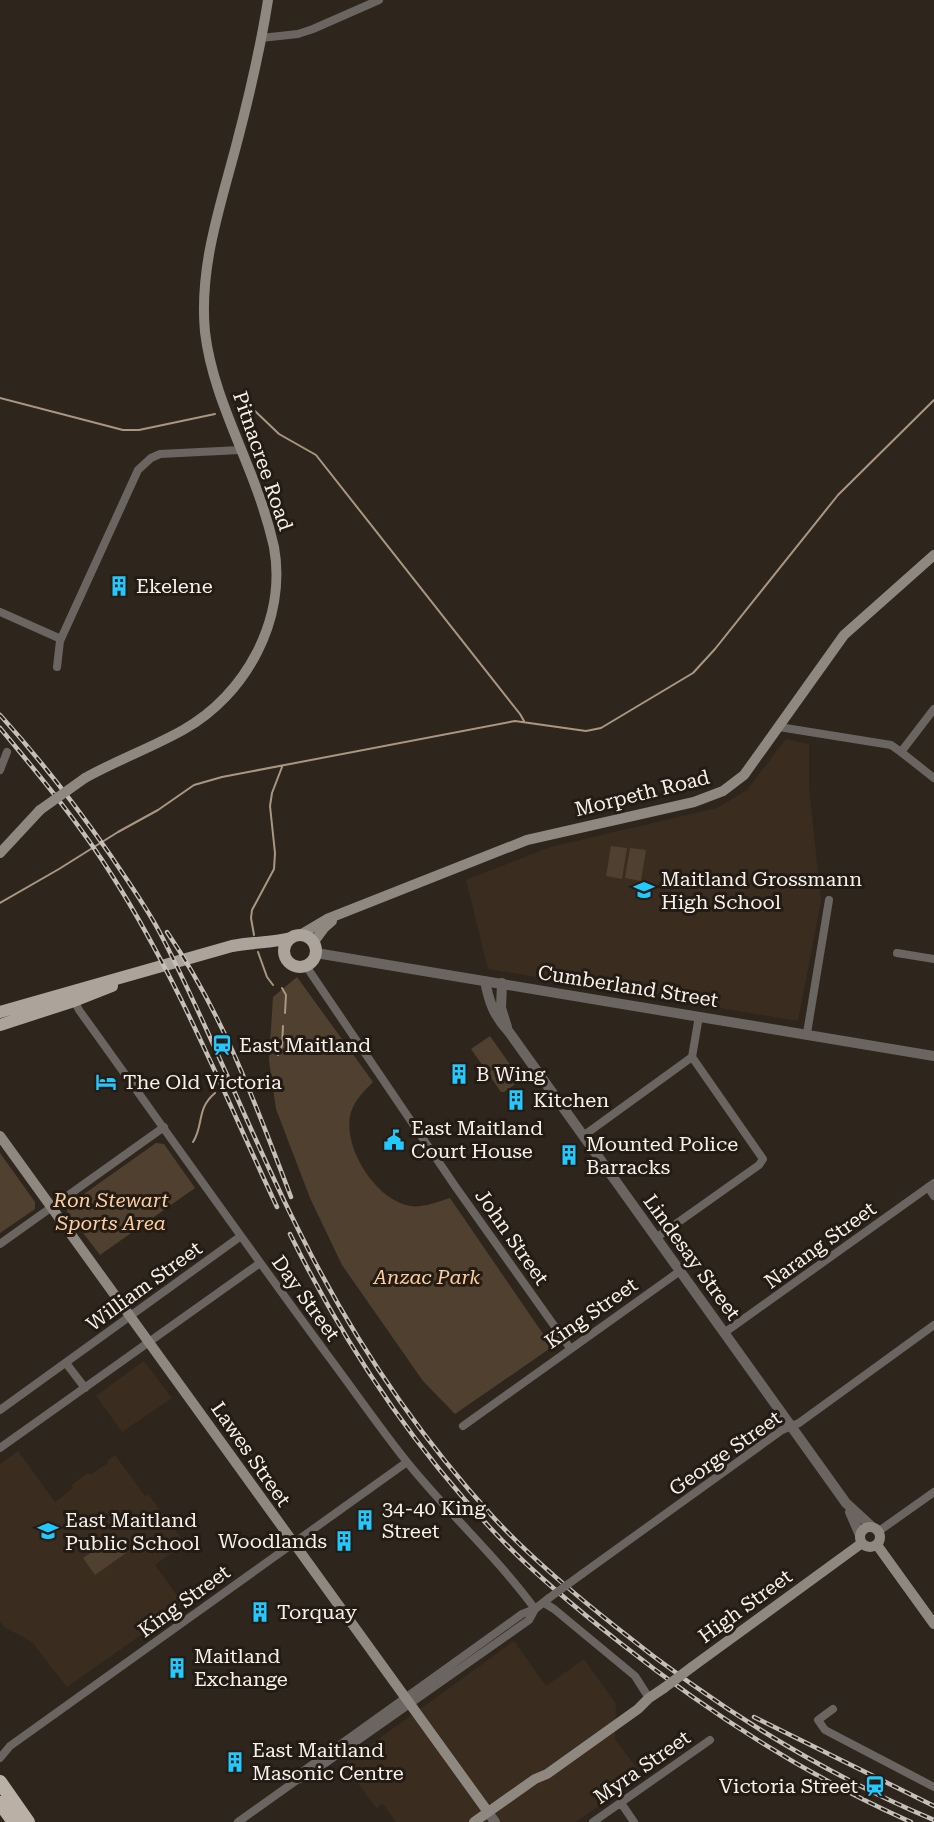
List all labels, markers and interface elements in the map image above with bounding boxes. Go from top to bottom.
street label: Pitnacree Road [228,388,298,534]
building icon: Ekelene [107,574,131,598]
place label: Ekelene [136,574,213,598]
street label: Morpeth Road [572,765,712,821]
place label: Maitland Grossmann High School [661,867,862,914]
school or university icon: Maitland Grossmann High School [632,878,656,902]
street label: Cumberland Street [536,960,720,1012]
station icon: East Maitland [210,1033,234,1057]
place label: East Maitland [239,1033,371,1057]
building icon: B Wing [447,1062,471,1086]
place label: B Wing [476,1062,546,1086]
hotel icon: The Old Victoria [94,1070,118,1094]
place label: The Old Victoria [123,1070,282,1094]
building icon: Kitchen [504,1088,528,1112]
place label: Kitchen [533,1088,609,1112]
place label: East Maitland Court House [411,1116,543,1163]
public building icon: East Maitland Court House [382,1128,406,1152]
place label: Mounted Police Barracks [586,1132,738,1179]
building icon: Mounted Police Barracks [557,1143,581,1167]
street label: John Street [470,1184,554,1290]
park label: Ron Stewart Sports Area [52,1188,169,1235]
street label: Lindesay Street [638,1189,746,1325]
street label: Narang Street [760,1196,881,1294]
street label: William Street [82,1236,207,1336]
street label: Day Street [267,1250,345,1346]
park label: Anzac Park [373,1265,480,1289]
street label: King Street [540,1272,642,1354]
street label: Lawes Street [206,1397,296,1511]
street label: George Street [664,1405,786,1501]
place label: 34-40 King Street [382,1496,487,1543]
place label: East Maitland Public School [65,1508,200,1555]
building icon: 34-40 King Street [353,1508,377,1532]
school or university icon: East Maitland Public School [36,1519,60,1543]
place label: Woodlands [218,1529,327,1553]
building icon: Woodlands [332,1529,356,1553]
street label: King Street [133,1559,235,1642]
street label: High Street [694,1564,797,1648]
building icon: Torquay [248,1600,272,1624]
place label: Torquay [277,1600,357,1624]
place label: Maitland Exchange [194,1644,288,1691]
building icon: Maitland Exchange [165,1656,189,1680]
street label: Myra Street [589,1725,695,1809]
place label: East Maitland Masonic Centre [252,1738,404,1785]
building icon: East Maitland Masonic Centre [223,1750,247,1774]
place label: Victoria Street [719,1774,859,1798]
station icon: Victoria Street [863,1774,887,1798]

